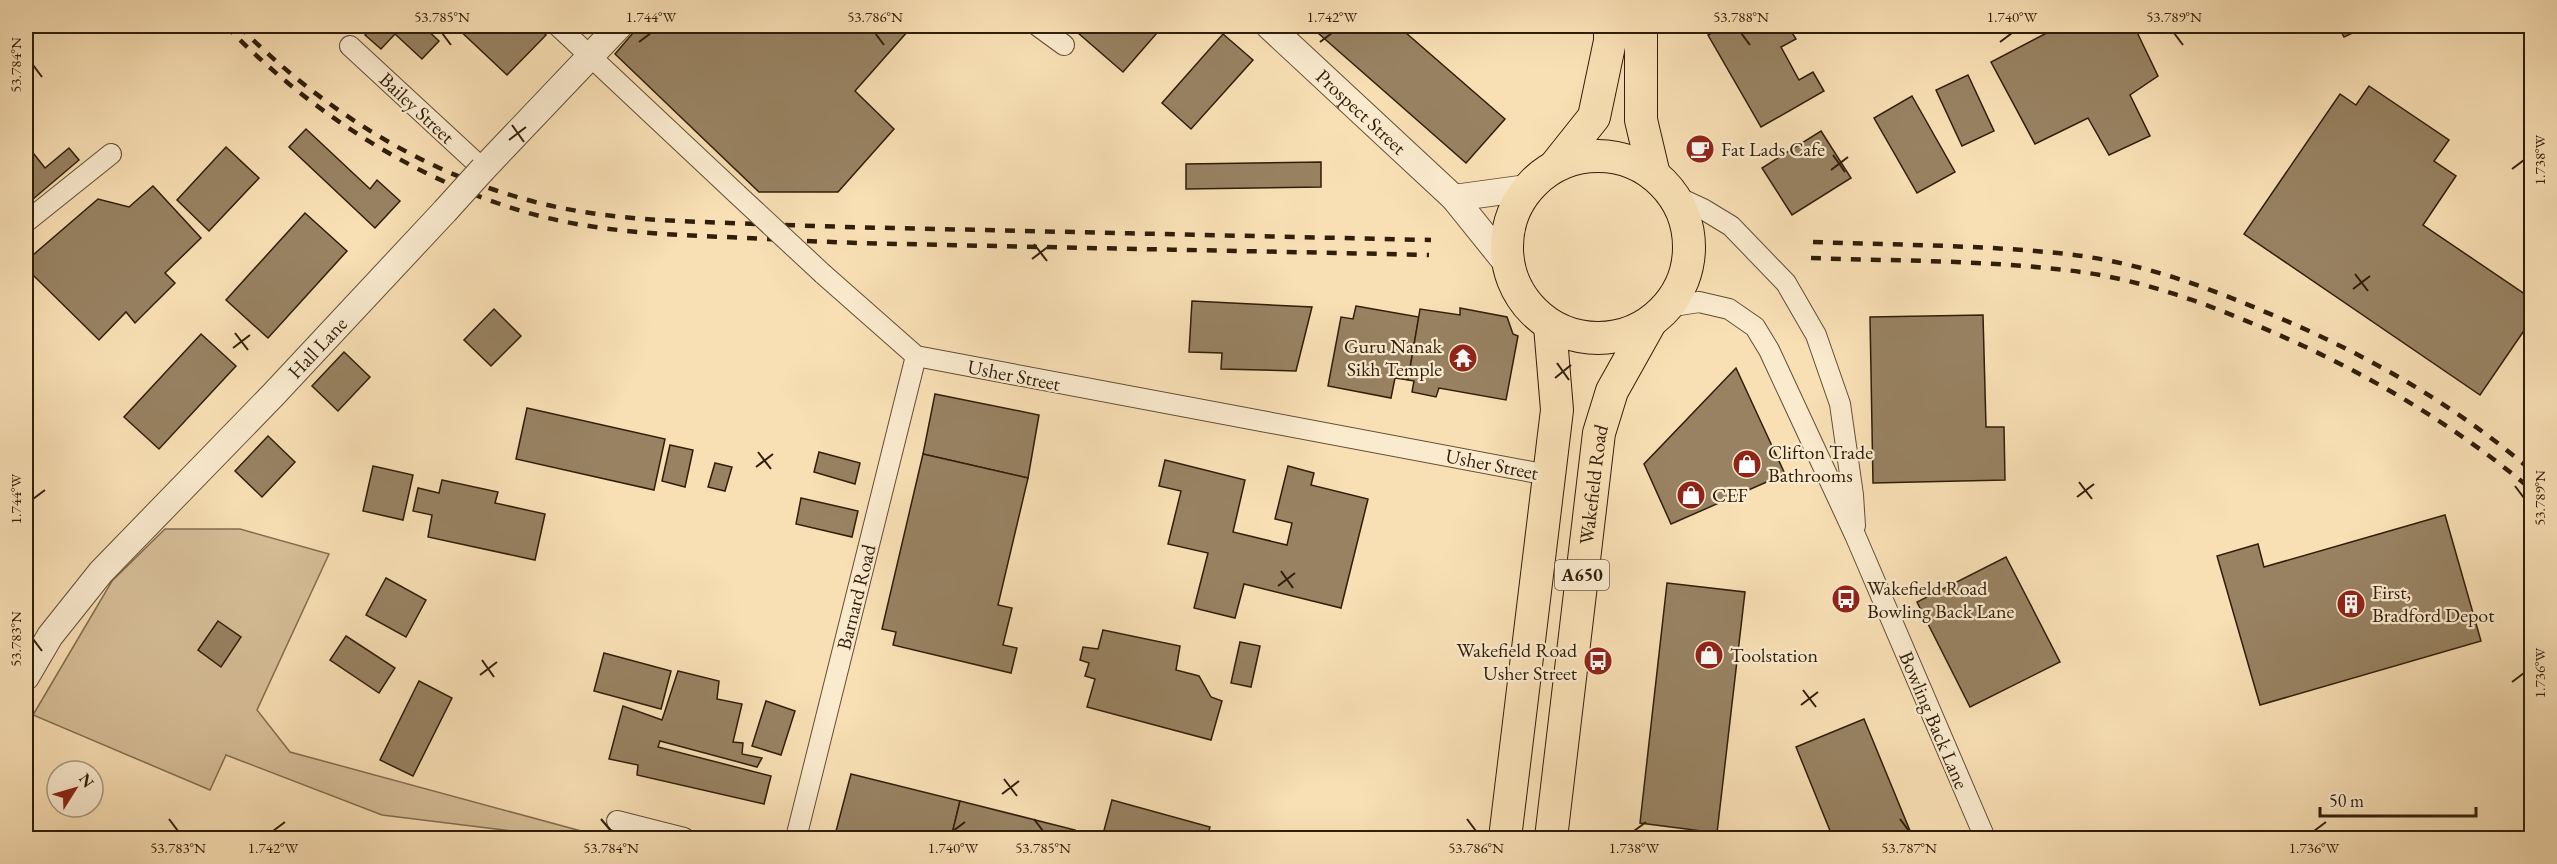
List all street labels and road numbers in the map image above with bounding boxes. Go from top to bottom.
street label: Prospect Street [1310,63,1413,161]
street label: Bailey Street [374,66,461,150]
street label: Hall Lane [282,311,353,384]
street label: Usher Street [965,353,1063,397]
street label: Wakefield Road [1573,420,1614,546]
street label: Usher Street [1443,442,1541,486]
street label: Barnard Road [830,541,882,652]
road number: A650 [1555,560,1609,590]
street label: Bowling Back Lane [1893,647,1975,793]

